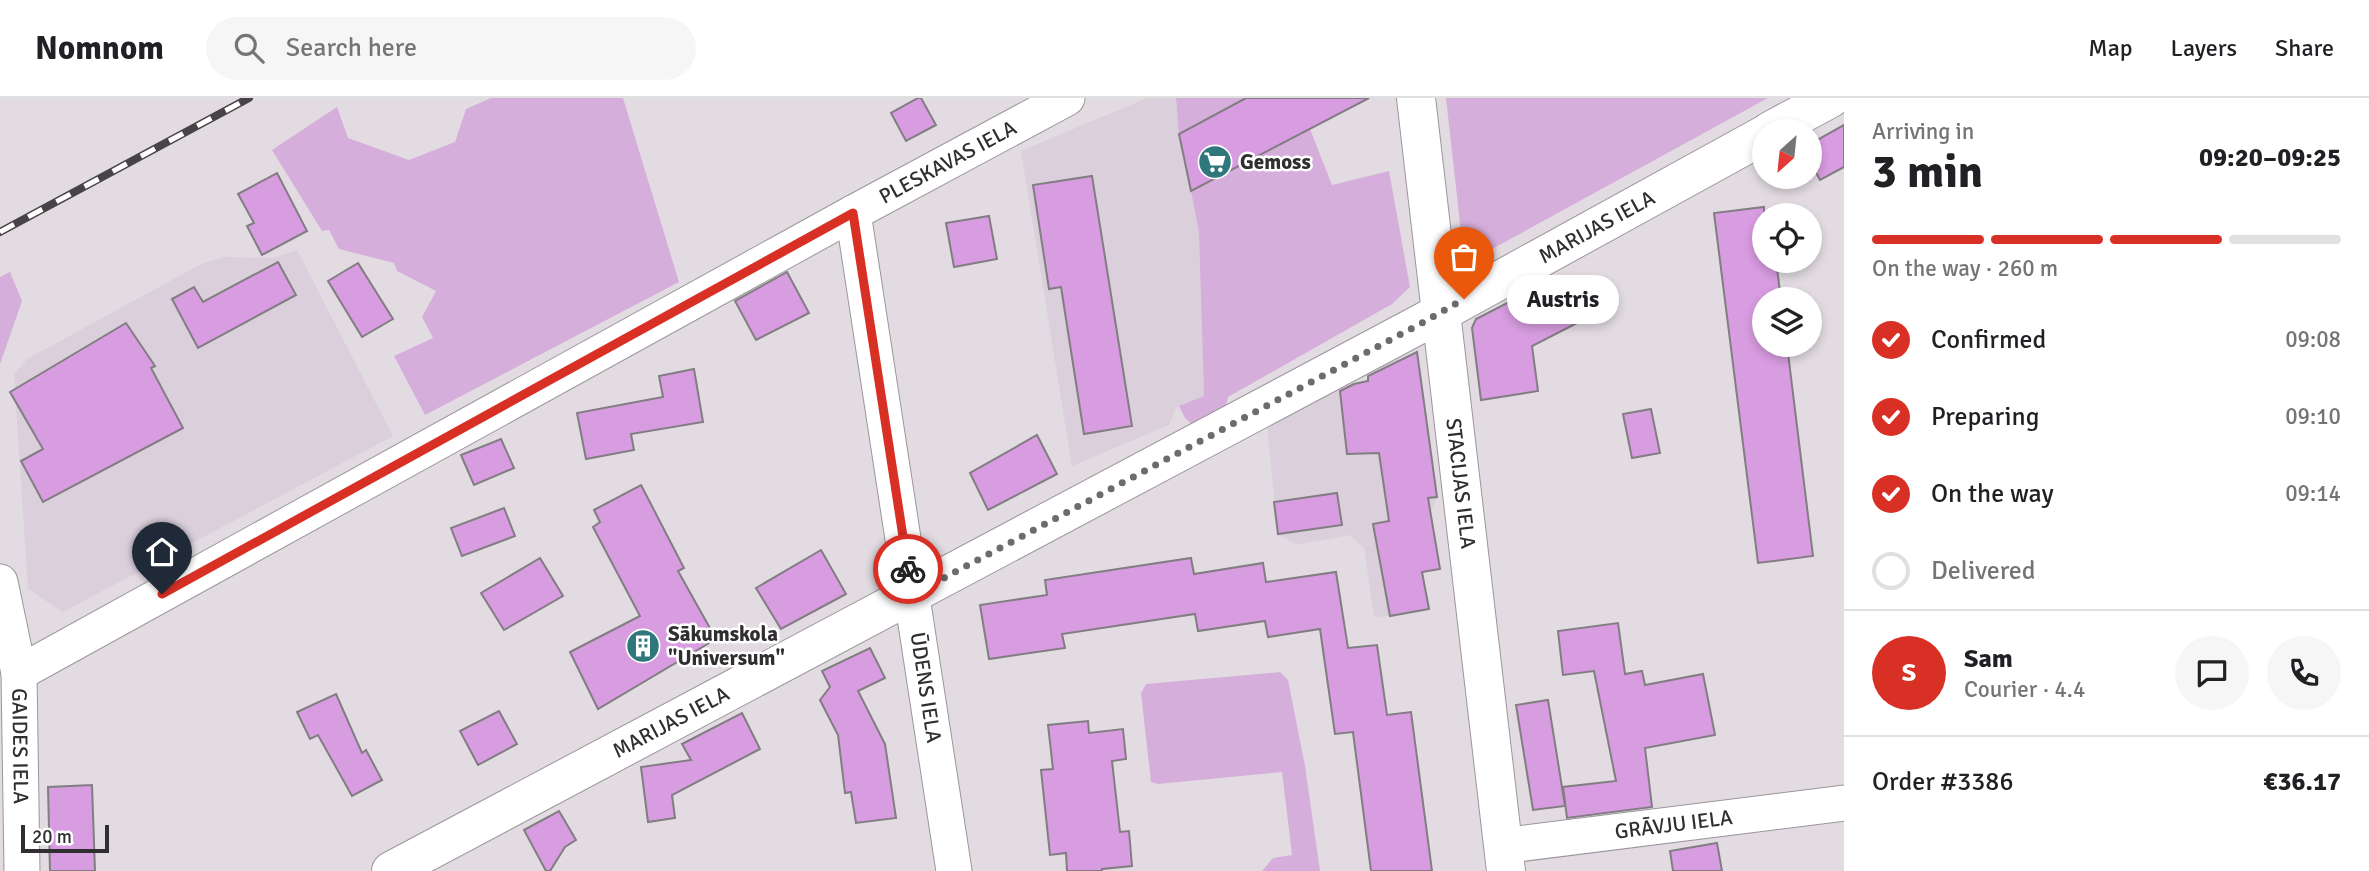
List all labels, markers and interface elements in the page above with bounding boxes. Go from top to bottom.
search box [206,17,696,80]
text: Nomnom [35,28,164,69]
icon: search [230,29,268,67]
text: Search here [286,32,417,64]
text: Map [2088,33,2133,63]
text: Layers [2171,33,2237,63]
text: Share [2275,33,2334,63]
street label: PLESKAVAS IELA [874,114,1021,210]
text: Arriving in [1872,117,1974,146]
north arrow [1752,119,1822,189]
map controls [1752,119,1822,357]
text: 09:20–09:25 [2199,142,2341,174]
supermarket icon: Gemoss [1196,143,1234,181]
text: 3 min [1872,144,1983,200]
place label: Gemoss [1240,149,1311,175]
street label: MARIJAS IELA [1534,185,1659,269]
button: locate [1752,203,1822,273]
pin [1434,227,1494,299]
icon: bag [1445,238,1483,276]
text: On the way · 260 m [1872,254,2058,283]
callout: Austris [1506,274,1618,324]
text: Austris [1527,285,1599,314]
button: layers [1752,287,1822,357]
icon: check [1872,321,1910,359]
text: Confirmed [1931,324,2046,356]
text: 09:08 [2285,325,2341,354]
icon: check [1872,398,1910,436]
text: Preparing [1931,401,2039,433]
text: 09:10 [2285,402,2341,431]
street label: STACIJAS IELA [1440,417,1481,550]
icon: check [1872,475,1910,513]
text: On the way [1931,478,2054,510]
text: 09:14 [2285,479,2341,508]
pin [132,522,192,594]
icon: home [143,533,181,571]
courier [873,534,943,604]
icon: bike [889,550,927,588]
text: Delivered [1931,555,2036,587]
place label: Sākumskola "Universum" [668,621,785,671]
building icon: Sākumskola "Universum" [624,627,662,665]
street label: ŪDENS IELA [904,630,947,745]
button: chat [2175,636,2249,710]
button: phone [2267,636,2341,710]
text: Sam [1964,643,2013,675]
text: S [1902,657,1916,689]
text: Courier · 4.4 [1964,675,2085,704]
street label: MARIJAS IELA [608,681,734,764]
street label: GAIDES IELA [6,688,34,804]
text: Order #3386 [1872,766,2013,798]
text: €36.17 [2263,766,2341,798]
street label: GRĀVJU IELA [1613,804,1734,845]
scale bar [21,822,108,854]
text: 20 m [32,825,72,849]

